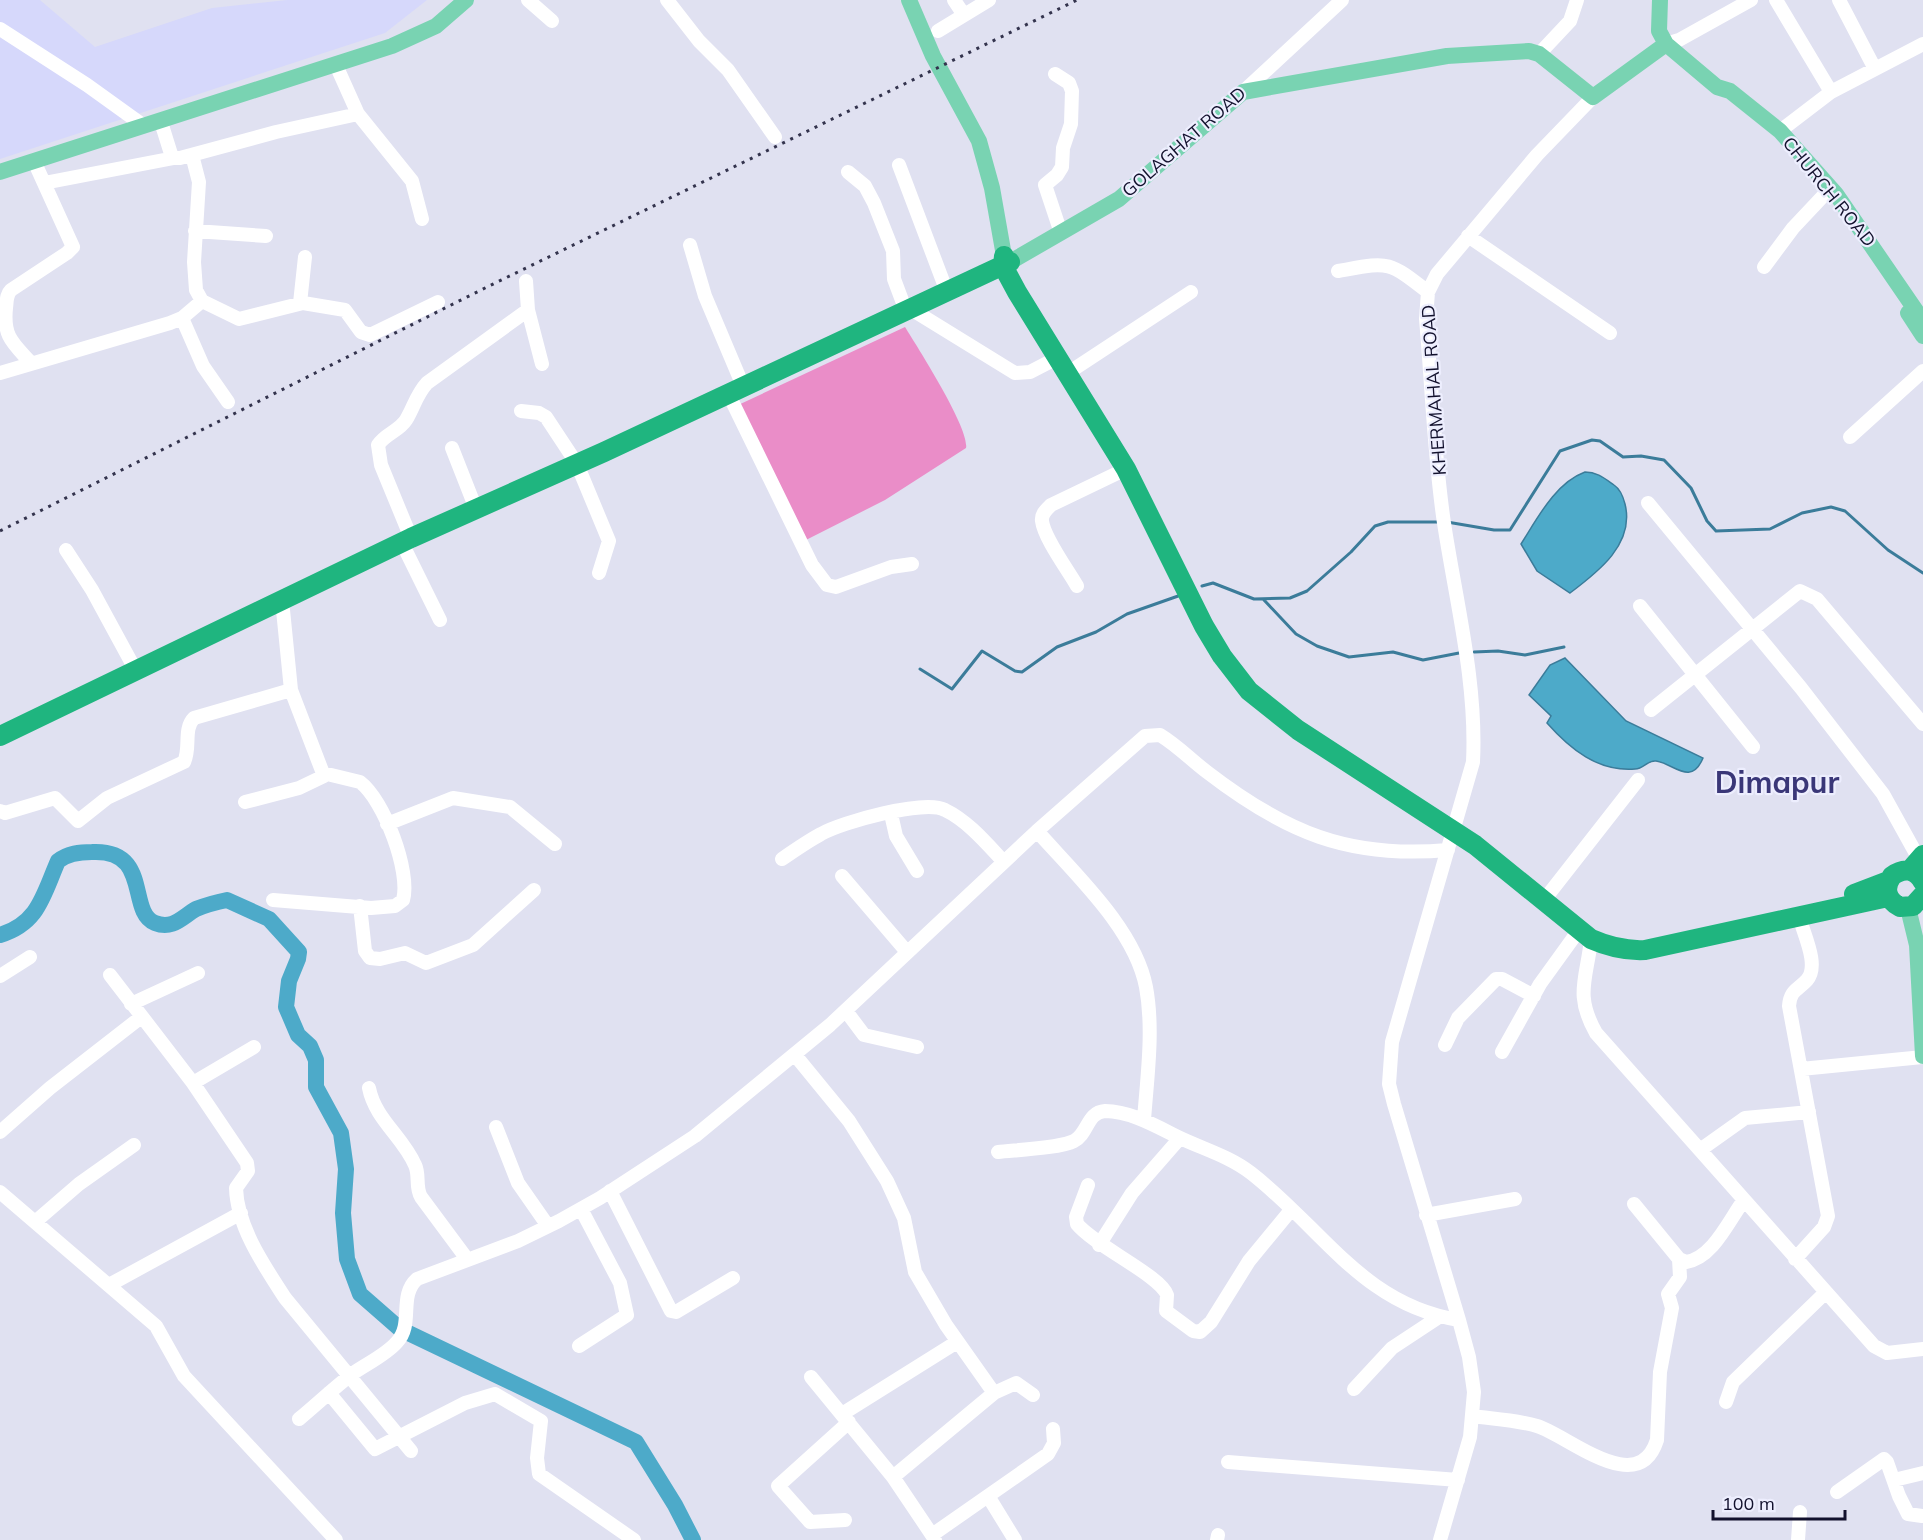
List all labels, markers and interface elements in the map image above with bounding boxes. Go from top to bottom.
street label: GOLAGHAT ROAD [1117,82,1250,202]
street label: CHURCH ROAD [1778,132,1881,251]
street label: KHERMAHAL ROAD [1416,304,1451,476]
district label: Dimapur [1715,763,1839,801]
scale bar [1713,1483,1845,1521]
text: 100 m [1722,1492,1775,1515]

